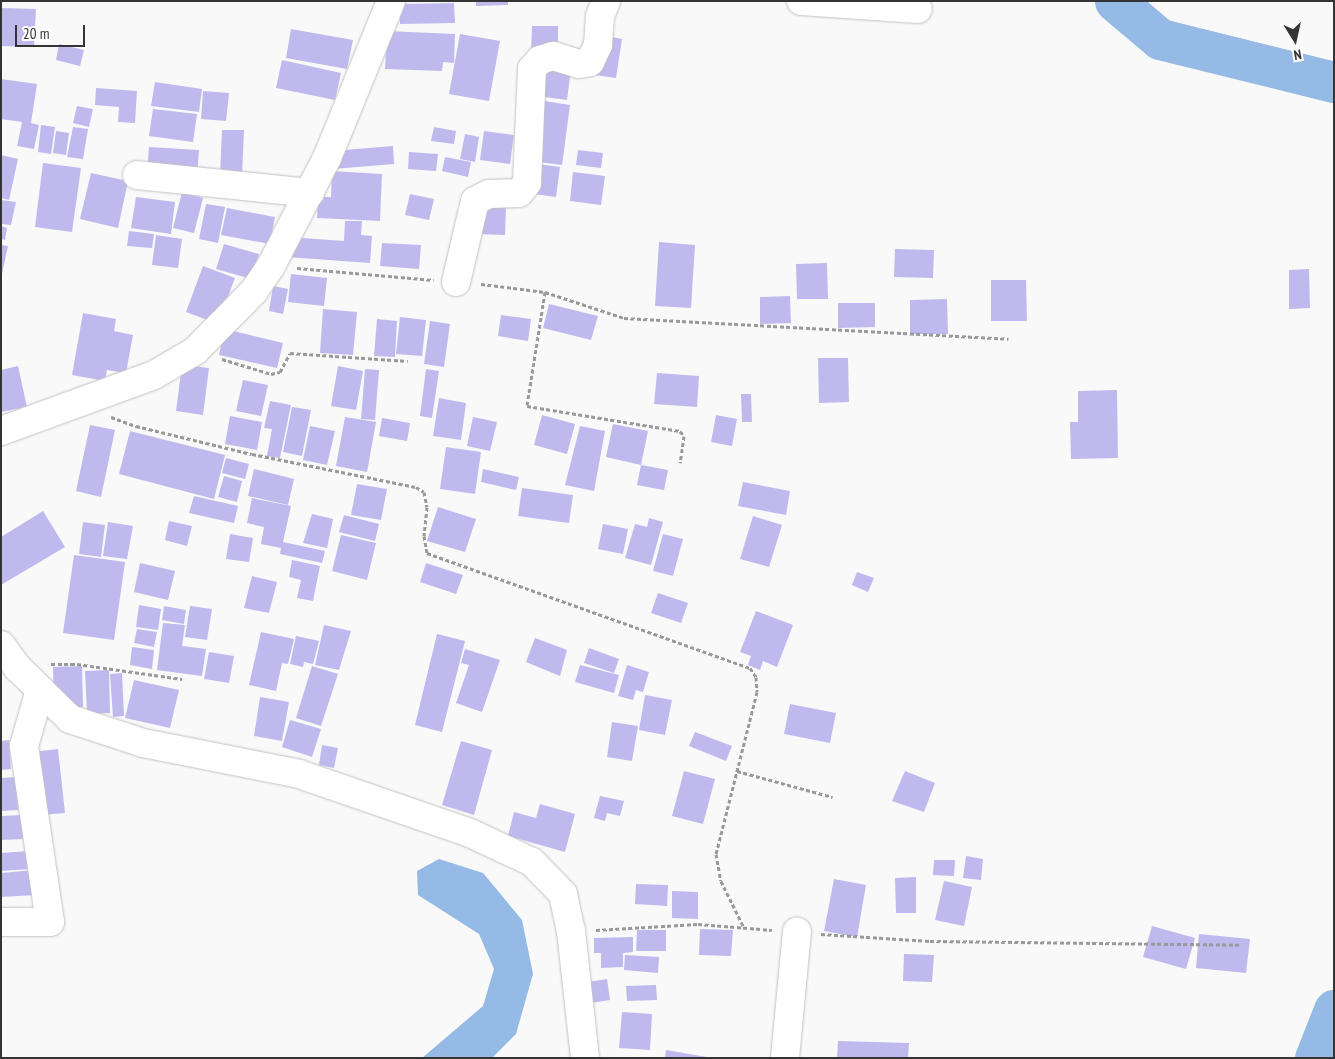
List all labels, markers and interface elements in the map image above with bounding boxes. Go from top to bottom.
scale bar [18,15,88,47]
north arrow [1270,15,1320,65]
text: 20 m [23,24,49,43]
text: N [1292,45,1303,64]

